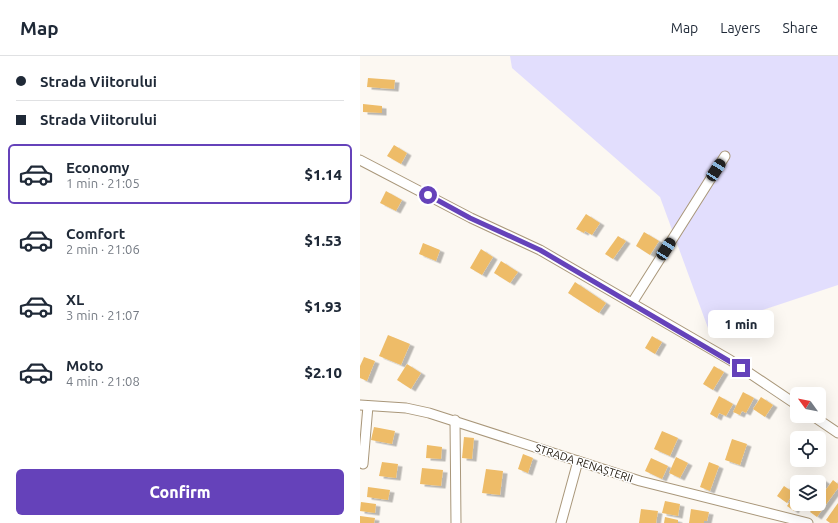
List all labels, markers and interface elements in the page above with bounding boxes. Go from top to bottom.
text: Map [20,17,59,39]
text: Map [671,20,698,36]
text: Layers [720,20,760,36]
text: Share [782,20,818,36]
text: Strada Viitorului [40,73,157,90]
text: Strada Viitorului [40,111,157,128]
icon: car [18,156,54,192]
car [704,157,728,183]
text: Economy [66,159,130,176]
text: $1.14 [304,166,342,183]
text: 1 min · 21:05 [66,176,140,190]
route start [419,186,437,204]
icon: car [18,222,54,258]
text: Comfort [66,225,125,242]
text: $1.53 [304,232,342,249]
car [654,236,678,262]
text: 2 min · 21:06 [66,242,140,256]
icon: car [18,288,54,324]
text: XL [66,291,84,308]
text: $1.93 [304,298,342,315]
text: 3 min · 21:07 [66,308,140,322]
callout: 1 min [708,310,774,338]
text: 1 min [724,317,758,331]
icon: car [18,354,54,390]
text: Moto [66,357,104,374]
route end [732,359,750,377]
text: $2.10 [304,364,342,381]
text: 4 min · 21:08 [66,374,140,388]
north arrow [790,387,826,423]
map controls [790,387,826,511]
button: locate [790,431,826,467]
street label: STRADA RENAȘTERII [534,441,634,485]
button: Confirm [16,469,344,515]
button: layers [790,475,826,511]

